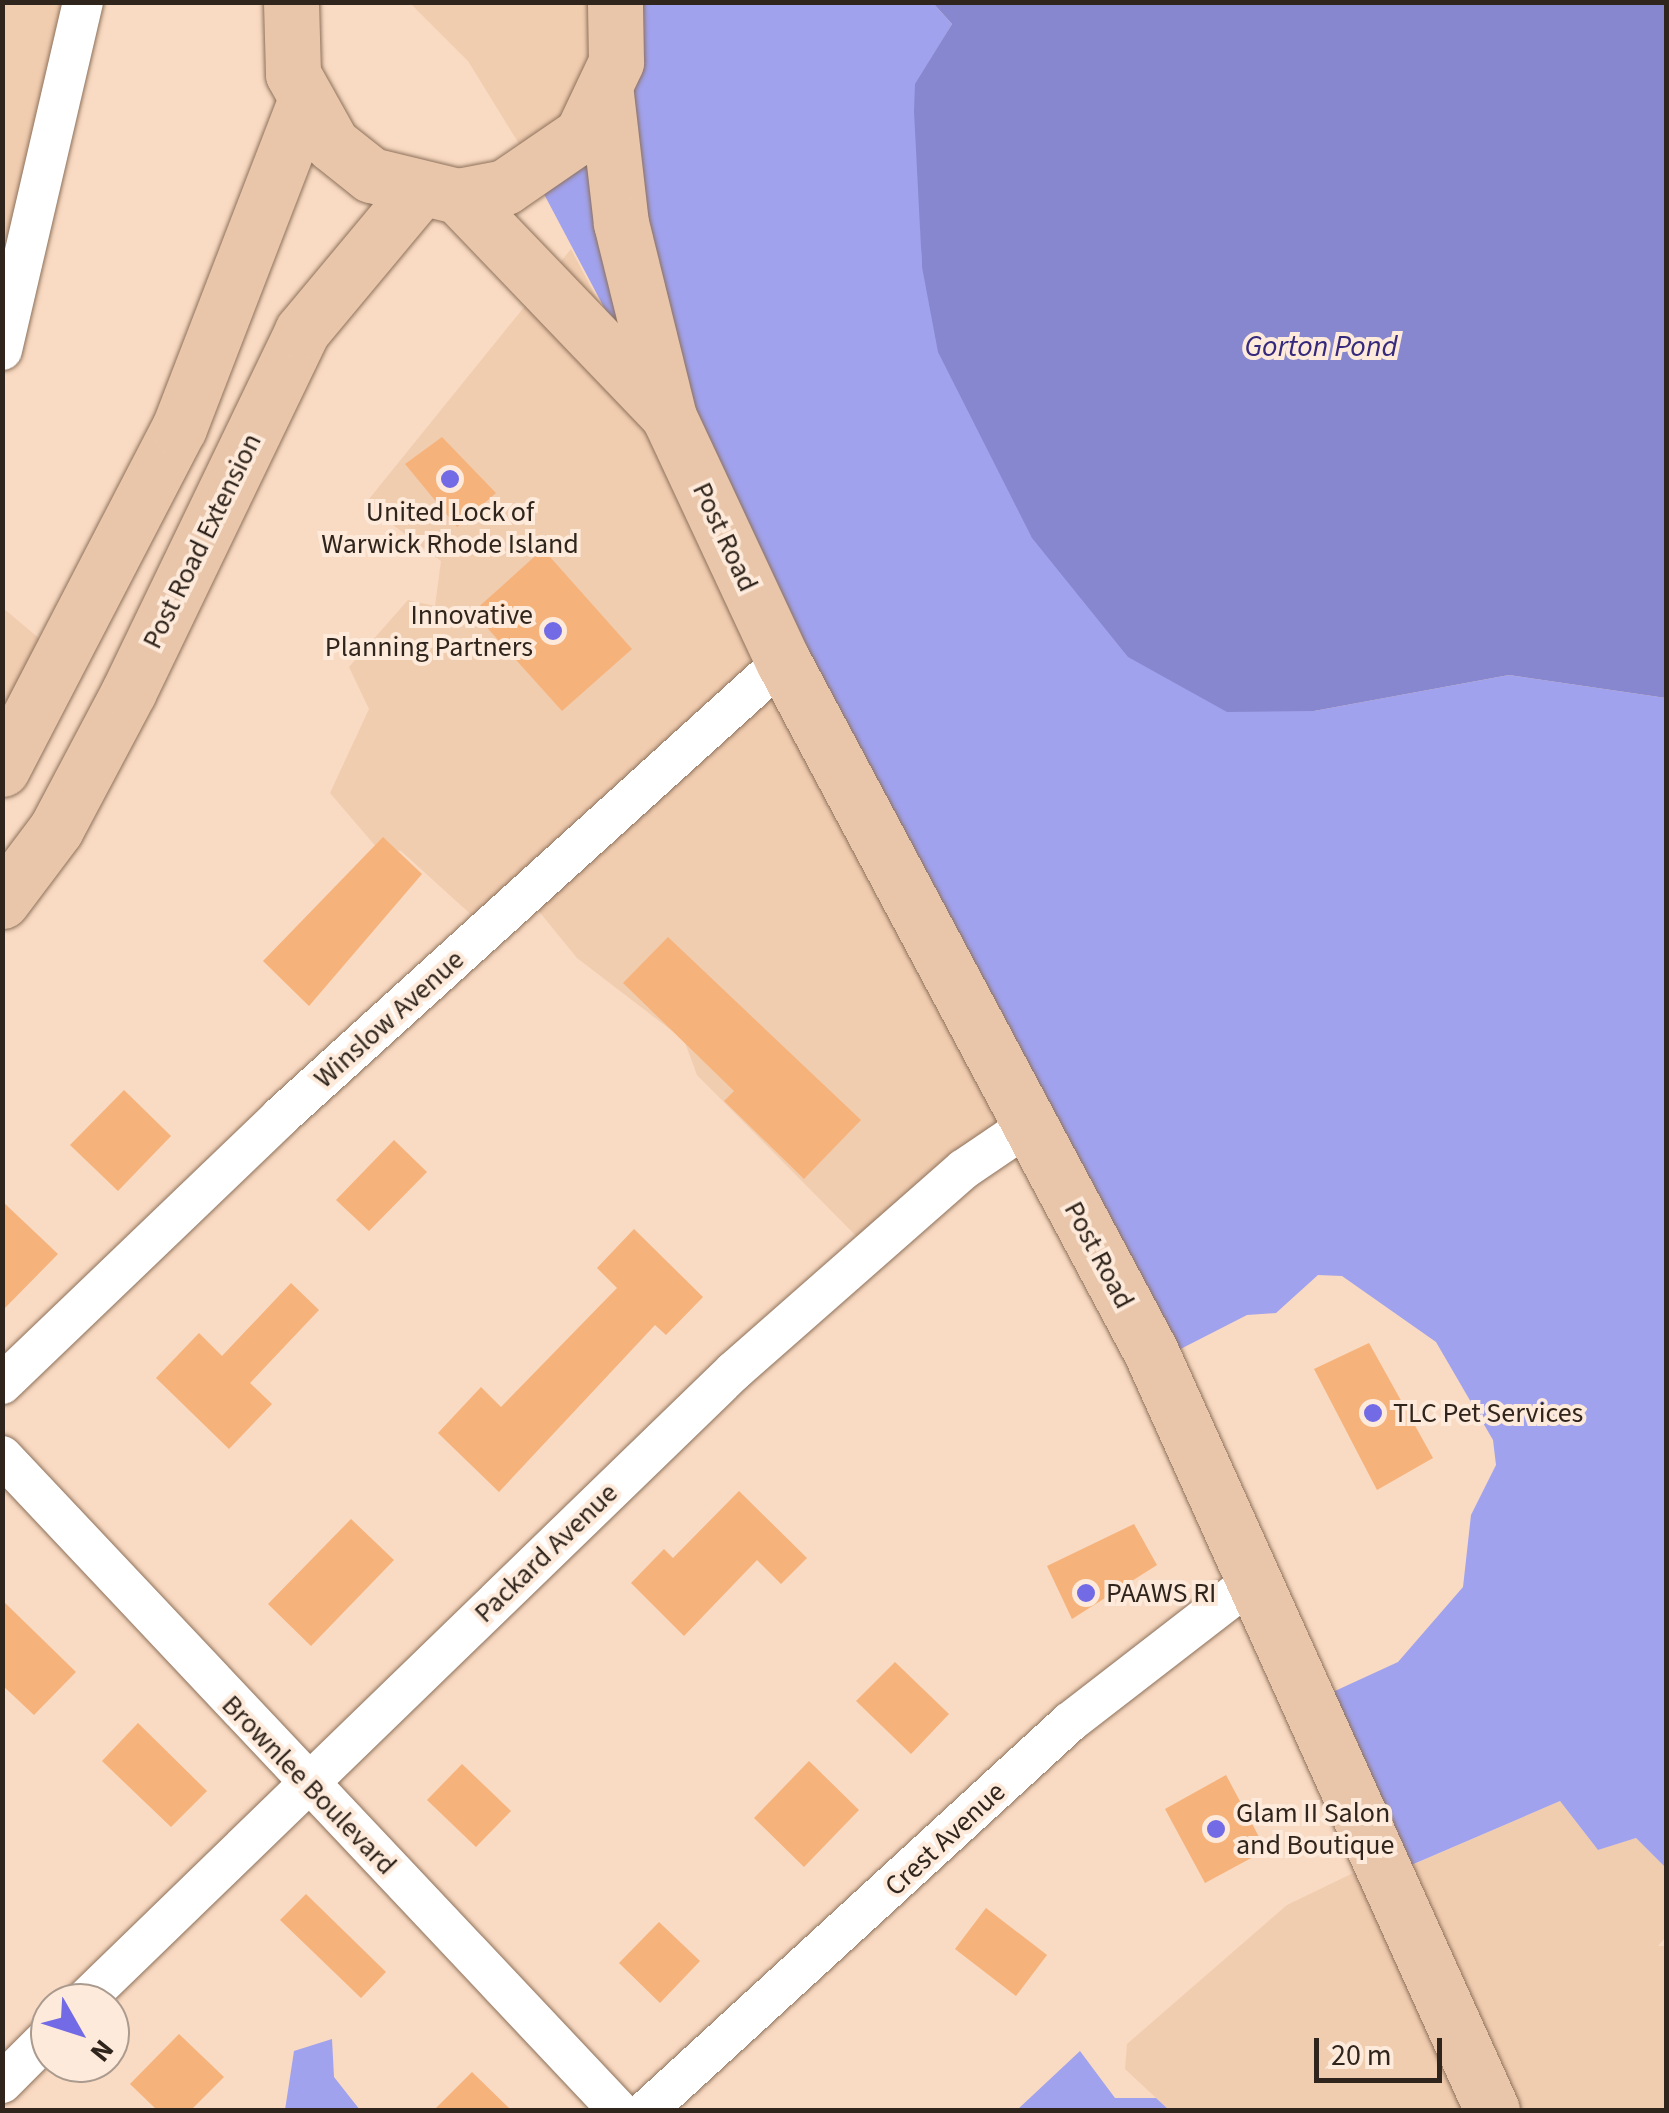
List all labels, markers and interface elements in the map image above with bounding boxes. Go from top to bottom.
water label: Gorton Pond [1244,329,1398,365]
street label: Post Road Extension [135,428,269,654]
marker: United Lock of Warwick Rhode Island [439,468,461,490]
street label: Post Road [685,477,765,597]
place label: United Lock of Warwick Rhode Island [321,495,579,561]
place label: Innovative Planning Partners [325,598,533,664]
marker: Innovative Planning Partners [542,620,564,642]
street label: Winslow Avenue [307,943,471,1095]
street label: Post Road [1057,1196,1141,1314]
place label: TLC Pet Services [1393,1396,1583,1430]
marker: TLC Pet Services [1362,1402,1384,1424]
street label: Packard Avenue [467,1476,625,1630]
place label: PAAWS RI [1106,1576,1216,1610]
marker: PAAWS RI [1075,1582,1097,1604]
street label: Brownlee Boulevard [215,1688,403,1882]
street label: Crest Avenue [878,1775,1012,1903]
place label: Glam II Salon and Boutique [1236,1796,1394,1862]
marker: Glam II Salon and Boutique [1205,1818,1227,1840]
north arrow [30,1983,130,2083]
scale bar [1319,2018,1446,2080]
text: N [80,2031,123,2070]
text: 20 m [1331,2034,1392,2077]

